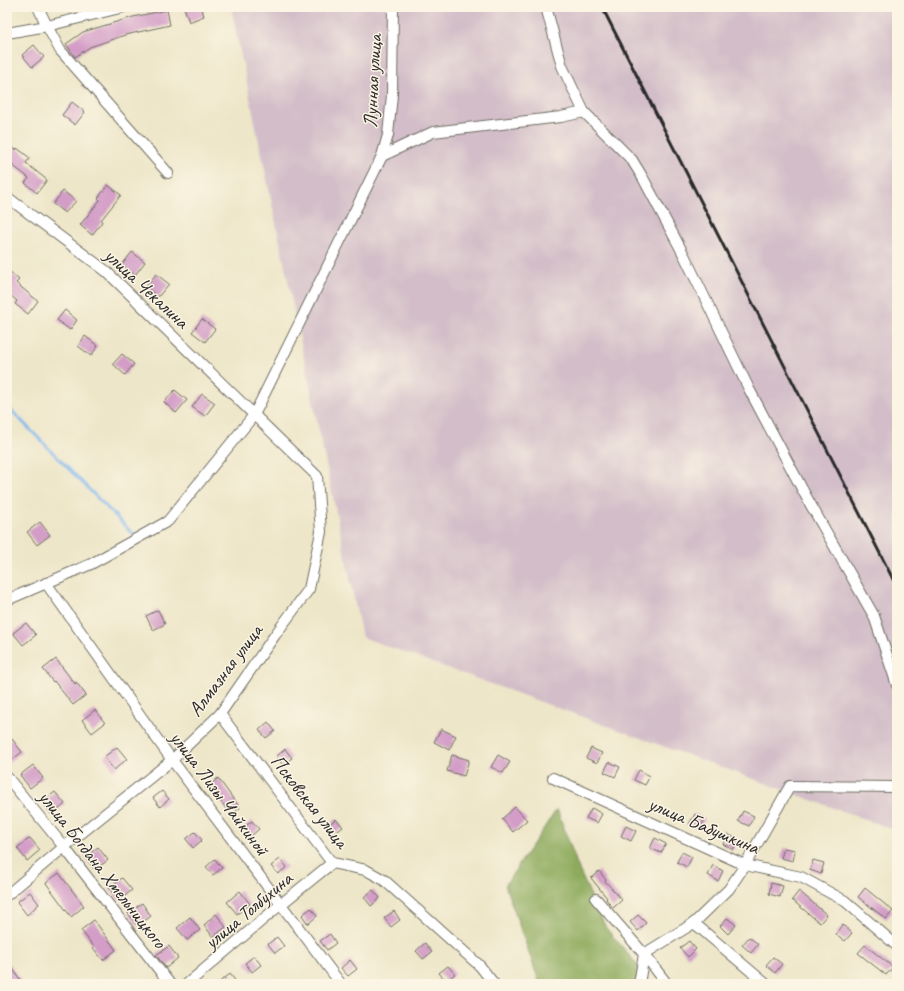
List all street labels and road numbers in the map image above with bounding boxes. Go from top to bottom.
street label: Лунная улица [358,32,388,128]
street label: улица Чекалина [98,242,195,335]
street label: Алмазная улица [183,618,269,721]
street label: улица Лизы Чайкиной [164,725,276,862]
street label: Псковская улица [265,749,355,855]
street label: улица Богдана Хмельницкого [33,785,173,954]
street label: улица Бабушкина [644,791,764,861]
street label: улица Толбухина [198,866,298,955]

